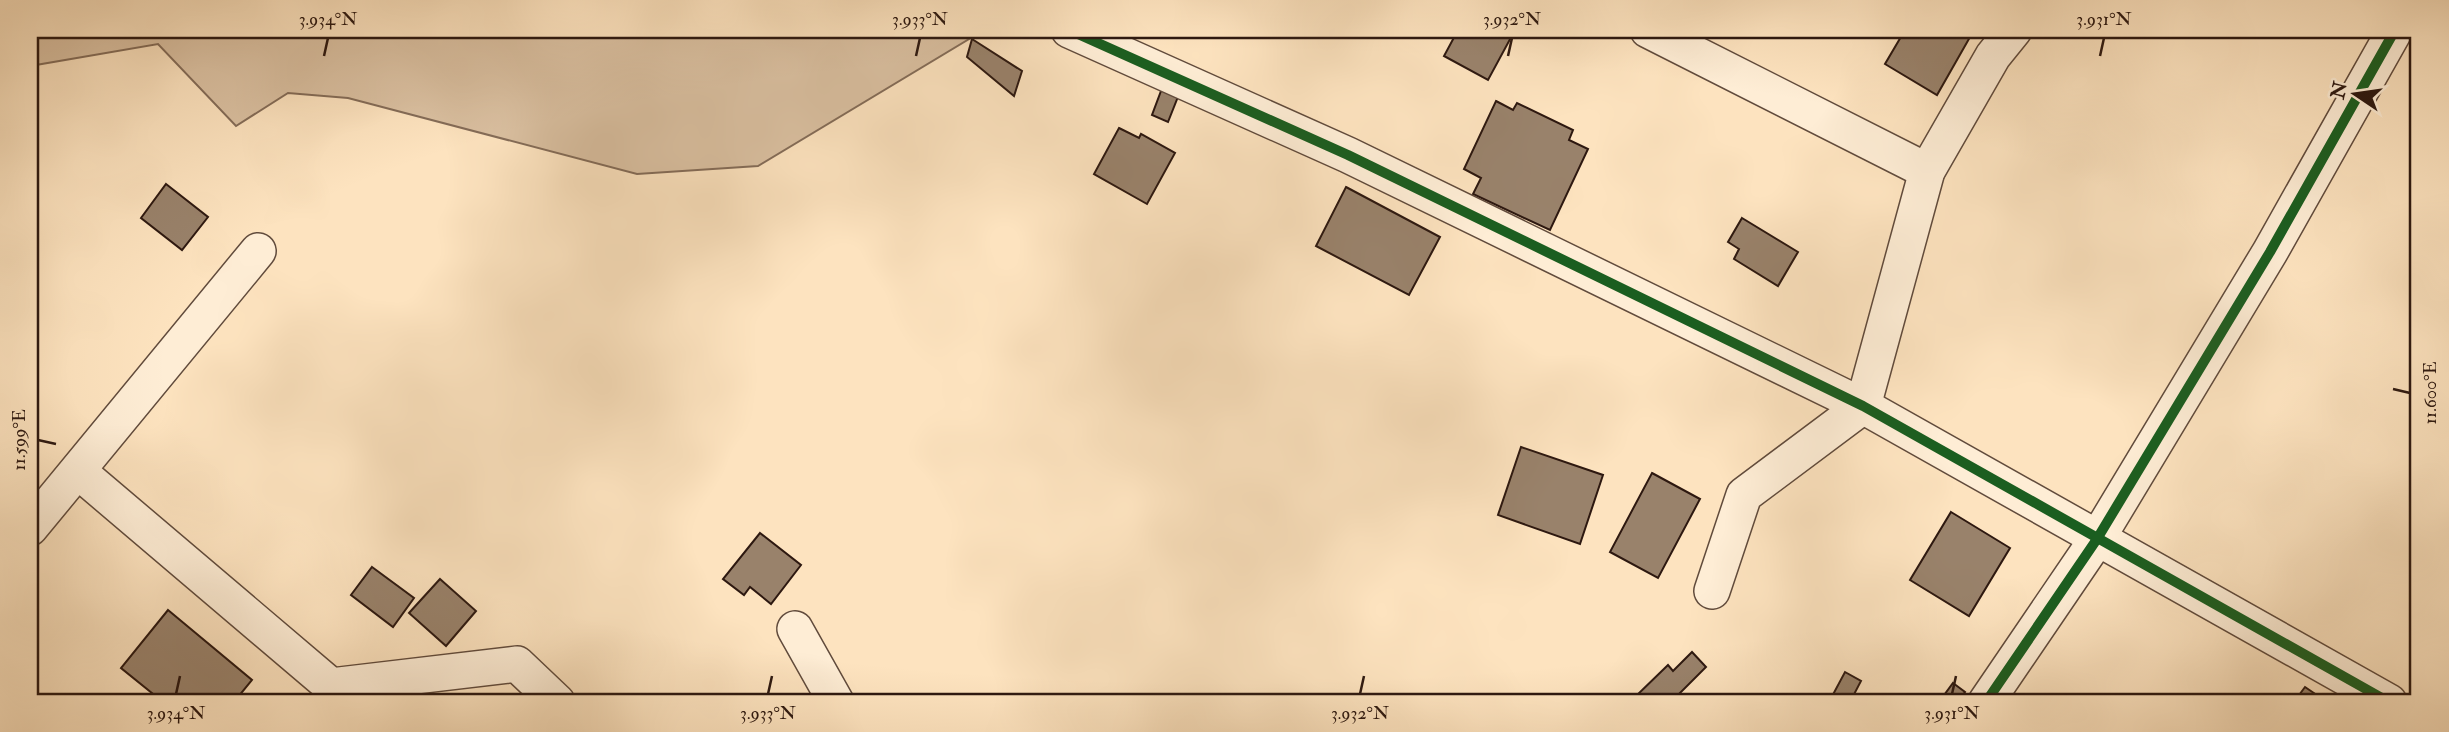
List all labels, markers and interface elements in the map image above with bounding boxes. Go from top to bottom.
text: 3.934°N [299,8,357,31]
text: 3.933°N [892,8,948,31]
text: 3.932°N [1483,8,1541,31]
text: 3.931°N [2076,8,2132,31]
north arrow [2320,60,2390,130]
text: N [2326,78,2353,102]
text: 11.600°E [2419,361,2442,425]
text: 11.599°E [8,409,31,471]
text: 3.934°N [147,702,205,725]
text: 3.933°N [740,702,796,725]
text: 3.932°N [1331,702,1389,725]
text: 3.931°N [1924,702,1980,725]

